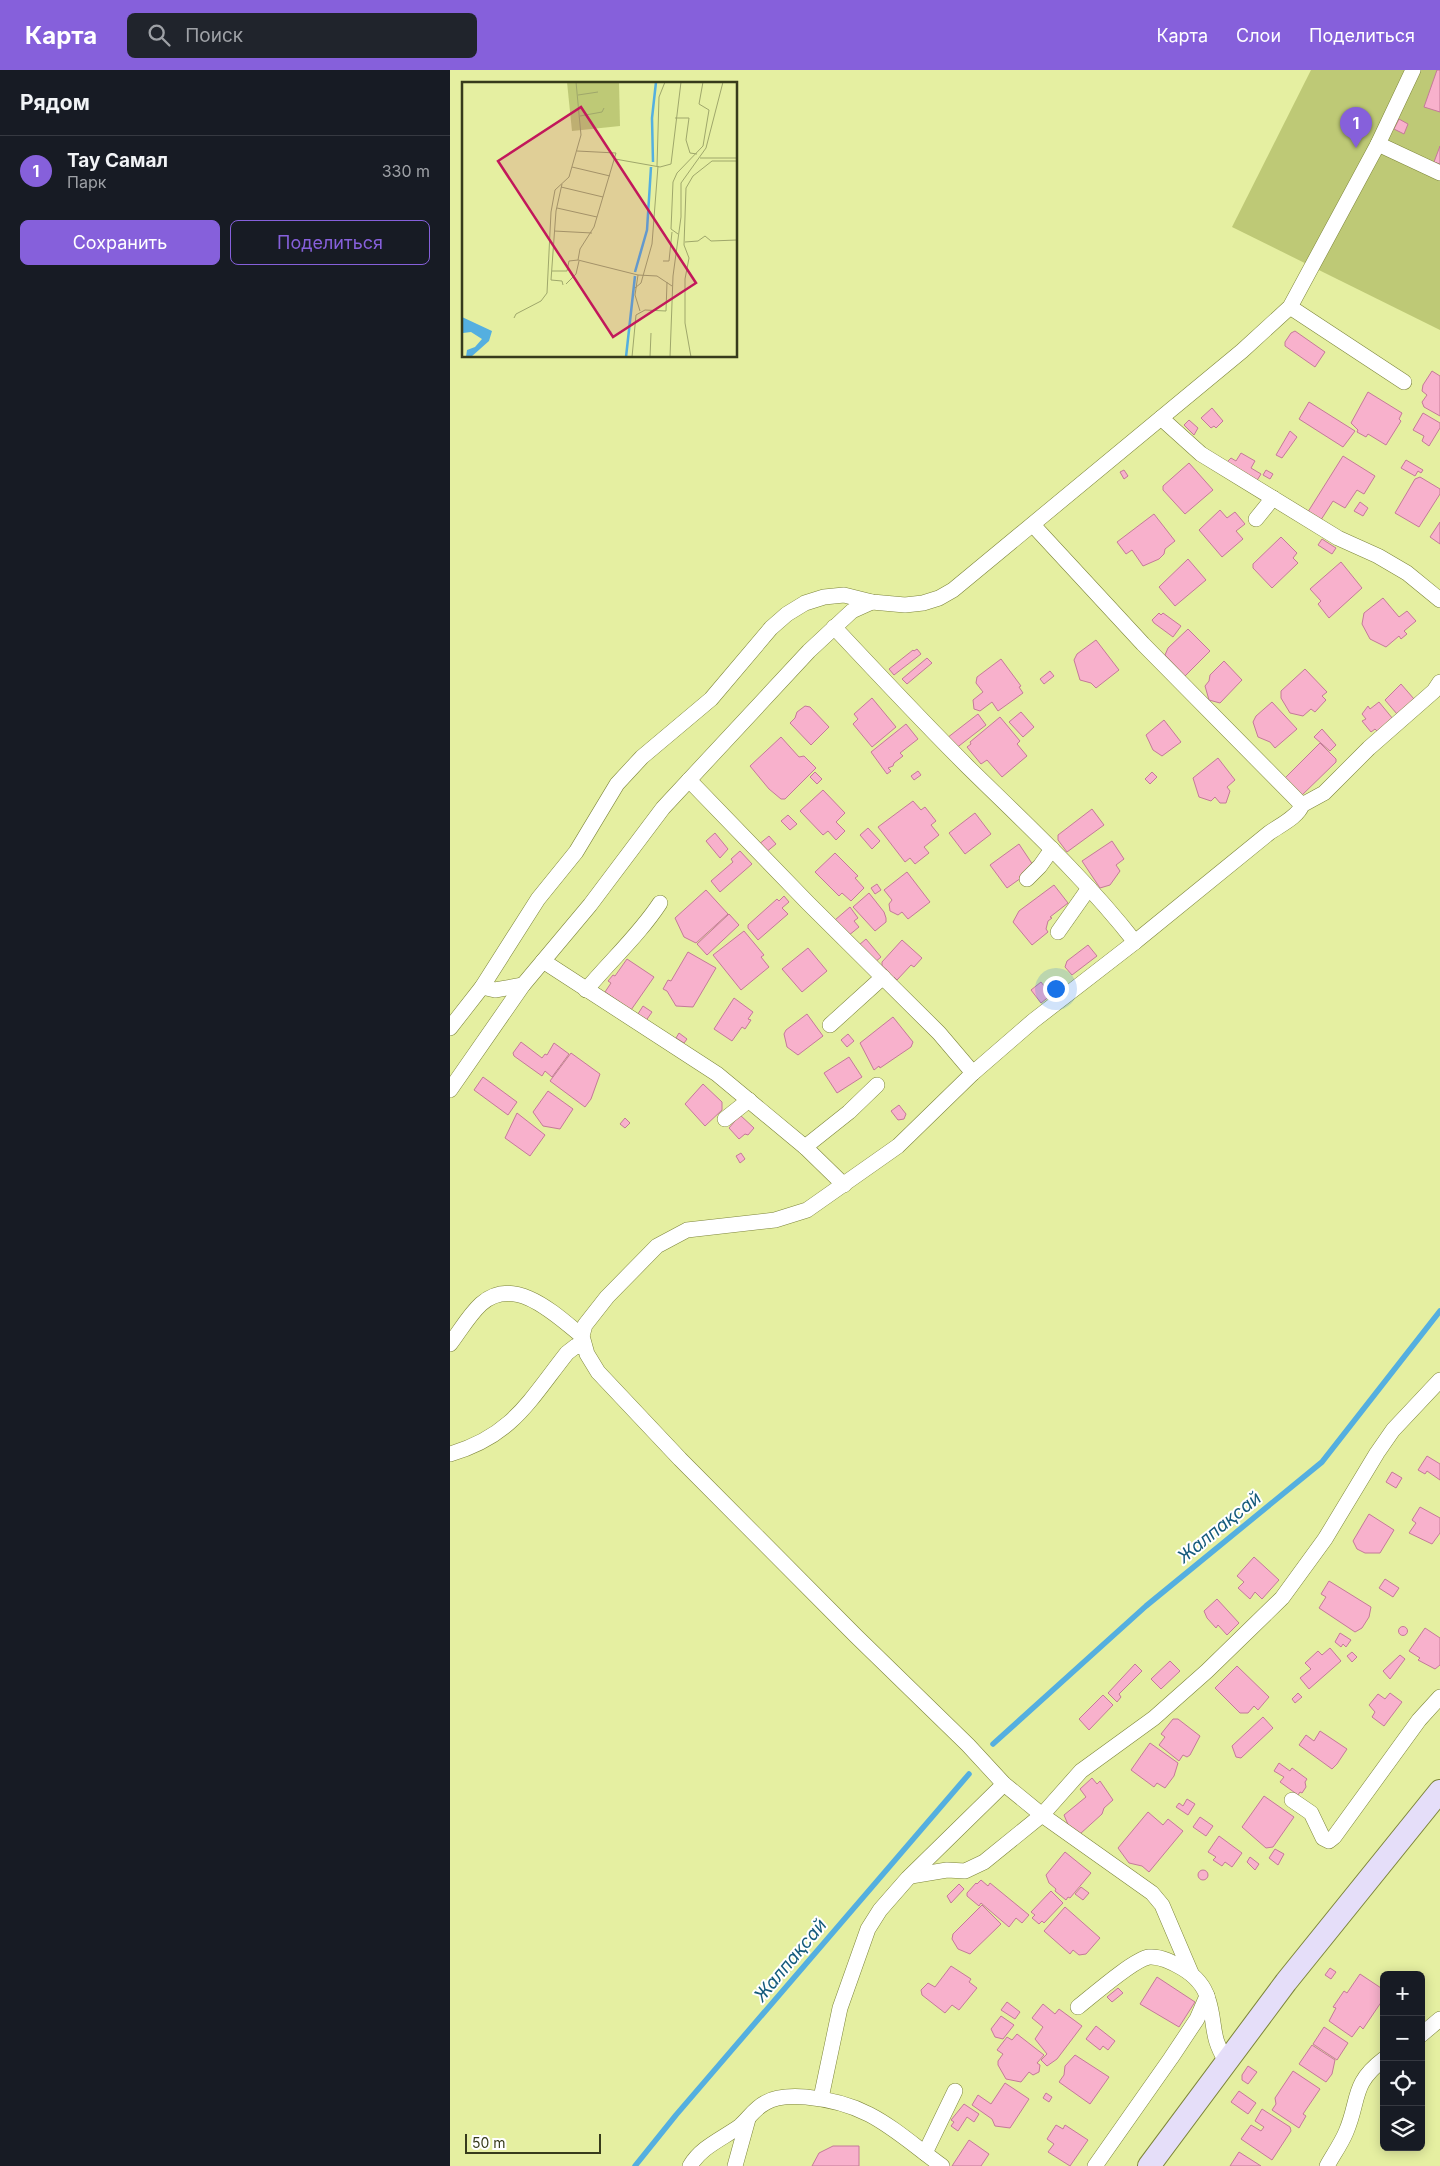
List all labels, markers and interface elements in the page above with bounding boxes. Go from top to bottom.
search box [127,13,477,58]
text: Карта [25,21,97,50]
icon: search [145,21,173,49]
text: Поиск [185,24,243,47]
text: Карта [1156,25,1208,46]
text: Слои [1236,25,1281,46]
text: Поделиться [1309,25,1415,46]
inset map [462,82,738,358]
text: Рядом [20,90,90,115]
pin: 1 [1340,107,1372,148]
text: Тау Самал [67,149,168,172]
text: 1 [33,161,39,181]
text: 330 m [382,161,430,181]
text: Парк [67,172,106,192]
button: Сохранить [20,220,220,265]
button: Поделиться [230,220,430,265]
your location [1043,976,1069,1002]
water label: Жалпақсай [1172,1487,1265,1568]
water label: Жалпақсай [749,1914,831,2006]
map controls [1380,1971,1425,2151]
button: + [1380,1971,1425,2016]
button: − [1380,2016,1425,2061]
button: locate [1380,2061,1425,2106]
button: layers [1380,2106,1425,2151]
scale bar [465,2131,601,2154]
text: 50 m [472,2134,506,2151]

